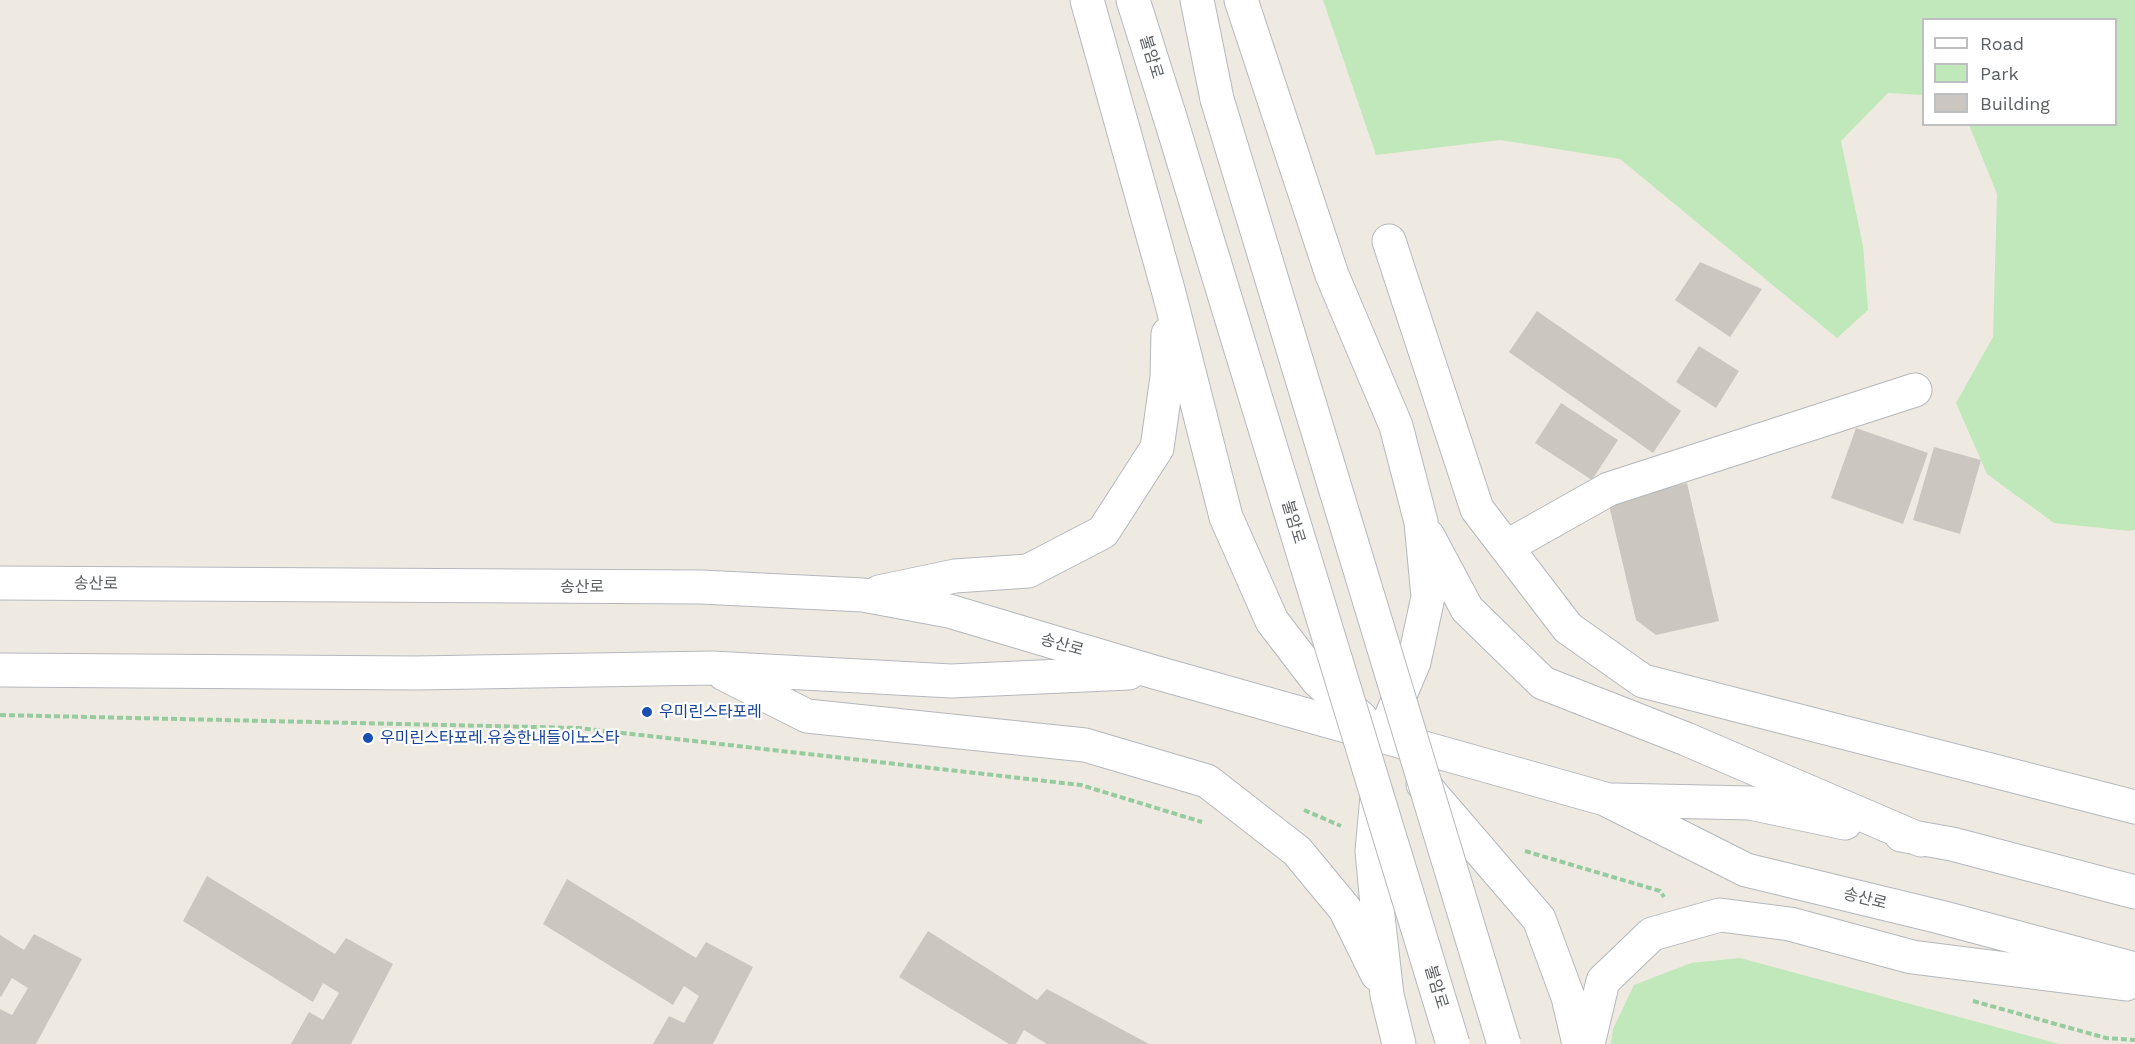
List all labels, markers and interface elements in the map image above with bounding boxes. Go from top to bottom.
legend [1922,18,2117,126]
street label: 불암로 [1135,33,1167,81]
text: Road [1980,33,2024,54]
text: Park [1980,63,2019,84]
text: Building [1980,93,2050,114]
street label: 불암로 [1277,498,1309,546]
street label: 송산로 [74,574,118,594]
street label: 송산로 [560,577,604,597]
street label: 송산로 [1038,630,1086,660]
place label: 우미린스타포레 [659,702,762,722]
marker: 우미린스타포레 [640,705,654,719]
place label: 우미린스타포레.유승한내들이노스타 [380,728,620,748]
marker: 우미린스타포레.유승한내들이노스타 [361,731,375,745]
street label: 송산로 [1841,884,1889,914]
street label: 불암로 [1420,963,1452,1011]

